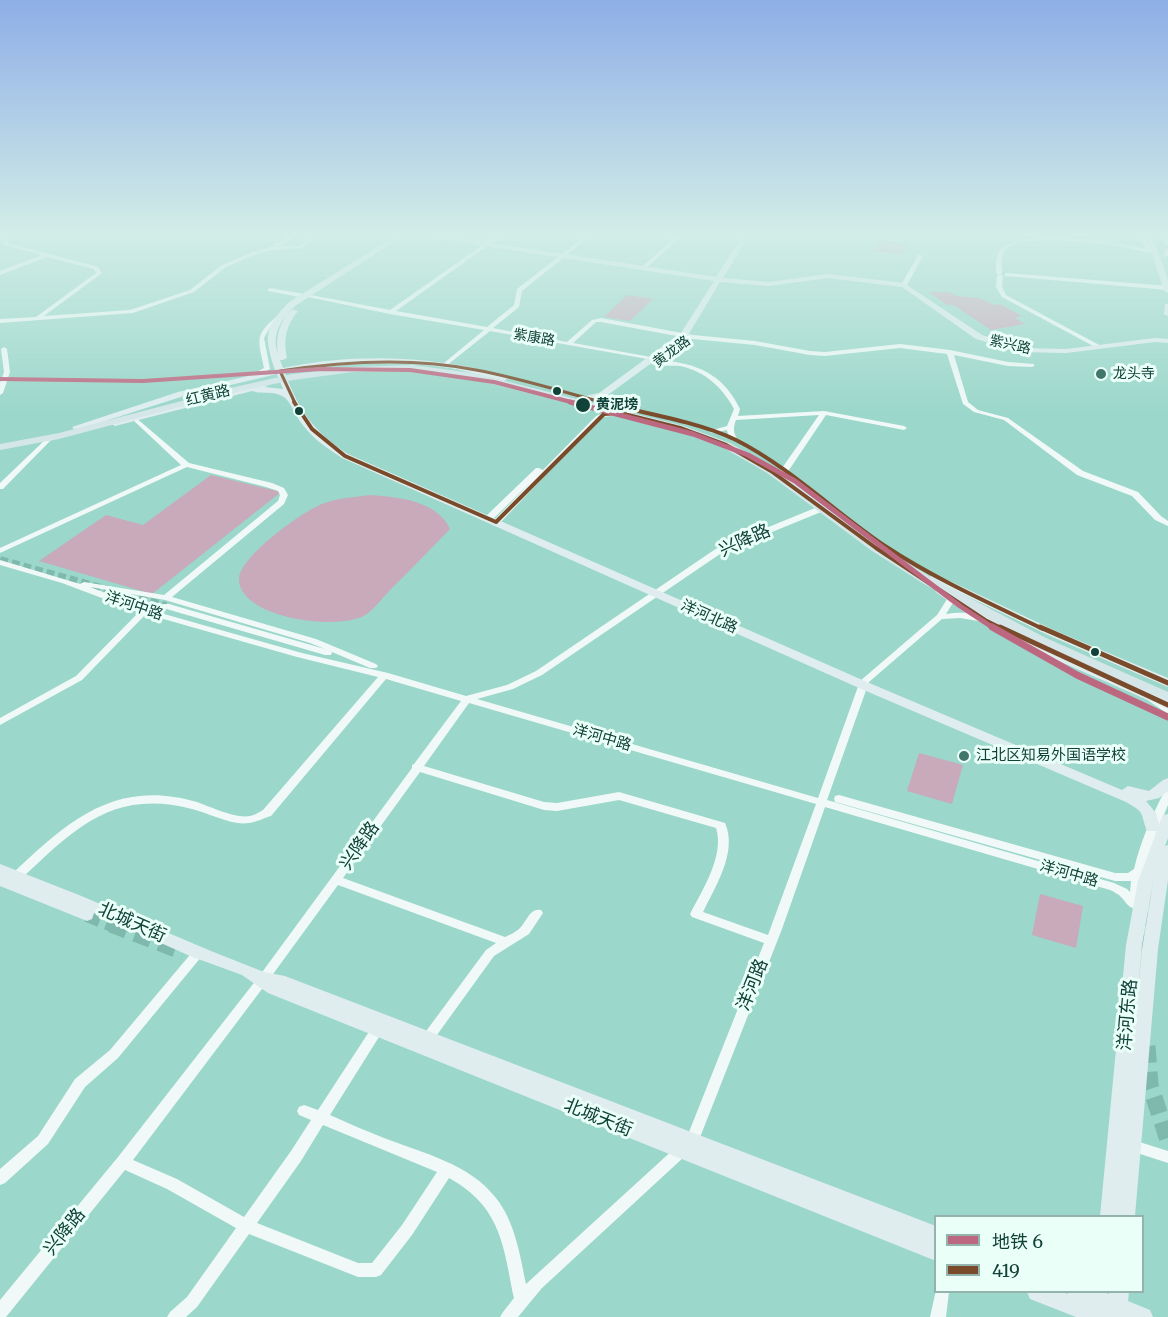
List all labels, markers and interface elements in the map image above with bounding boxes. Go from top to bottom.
street label: 紫康路 [512,326,556,350]
street label: 紫兴路 [988,332,1032,358]
street label: 黄龙路 [650,333,694,371]
place label: 龙头寺 [1113,366,1155,382]
marker: 龙头寺 [1094,367,1108,381]
street label: 红黄路 [184,382,232,410]
unlabelled marker [551,385,563,397]
marker: 黄泥塝 [574,396,592,414]
place label: 黄泥塝 [596,397,638,413]
unlabelled marker [293,405,305,417]
street label: 兴降路 [716,520,774,562]
street label: 洋河中路 [103,588,165,624]
street label: 洋河北路 [678,597,740,637]
unlabelled marker [1089,646,1101,658]
street label: 洋河中路 [571,721,633,755]
place label: 江北区知易外国语学校 [976,747,1126,765]
marker: 江北区知易外国语学校 [957,749,971,763]
street label: 兴降路 [336,818,384,874]
street label: 洋河中路 [1038,857,1100,891]
street label: 北城天街 [95,898,169,948]
street label: 洋河路 [733,956,773,1014]
street label: 洋河东路 [1114,978,1142,1052]
street label: 北城天街 [561,1095,635,1141]
street label: 兴降路 [40,1204,90,1260]
legend [934,1215,1144,1293]
text: 地铁 6 [992,1230,1043,1253]
text: 419 [992,1259,1020,1282]

